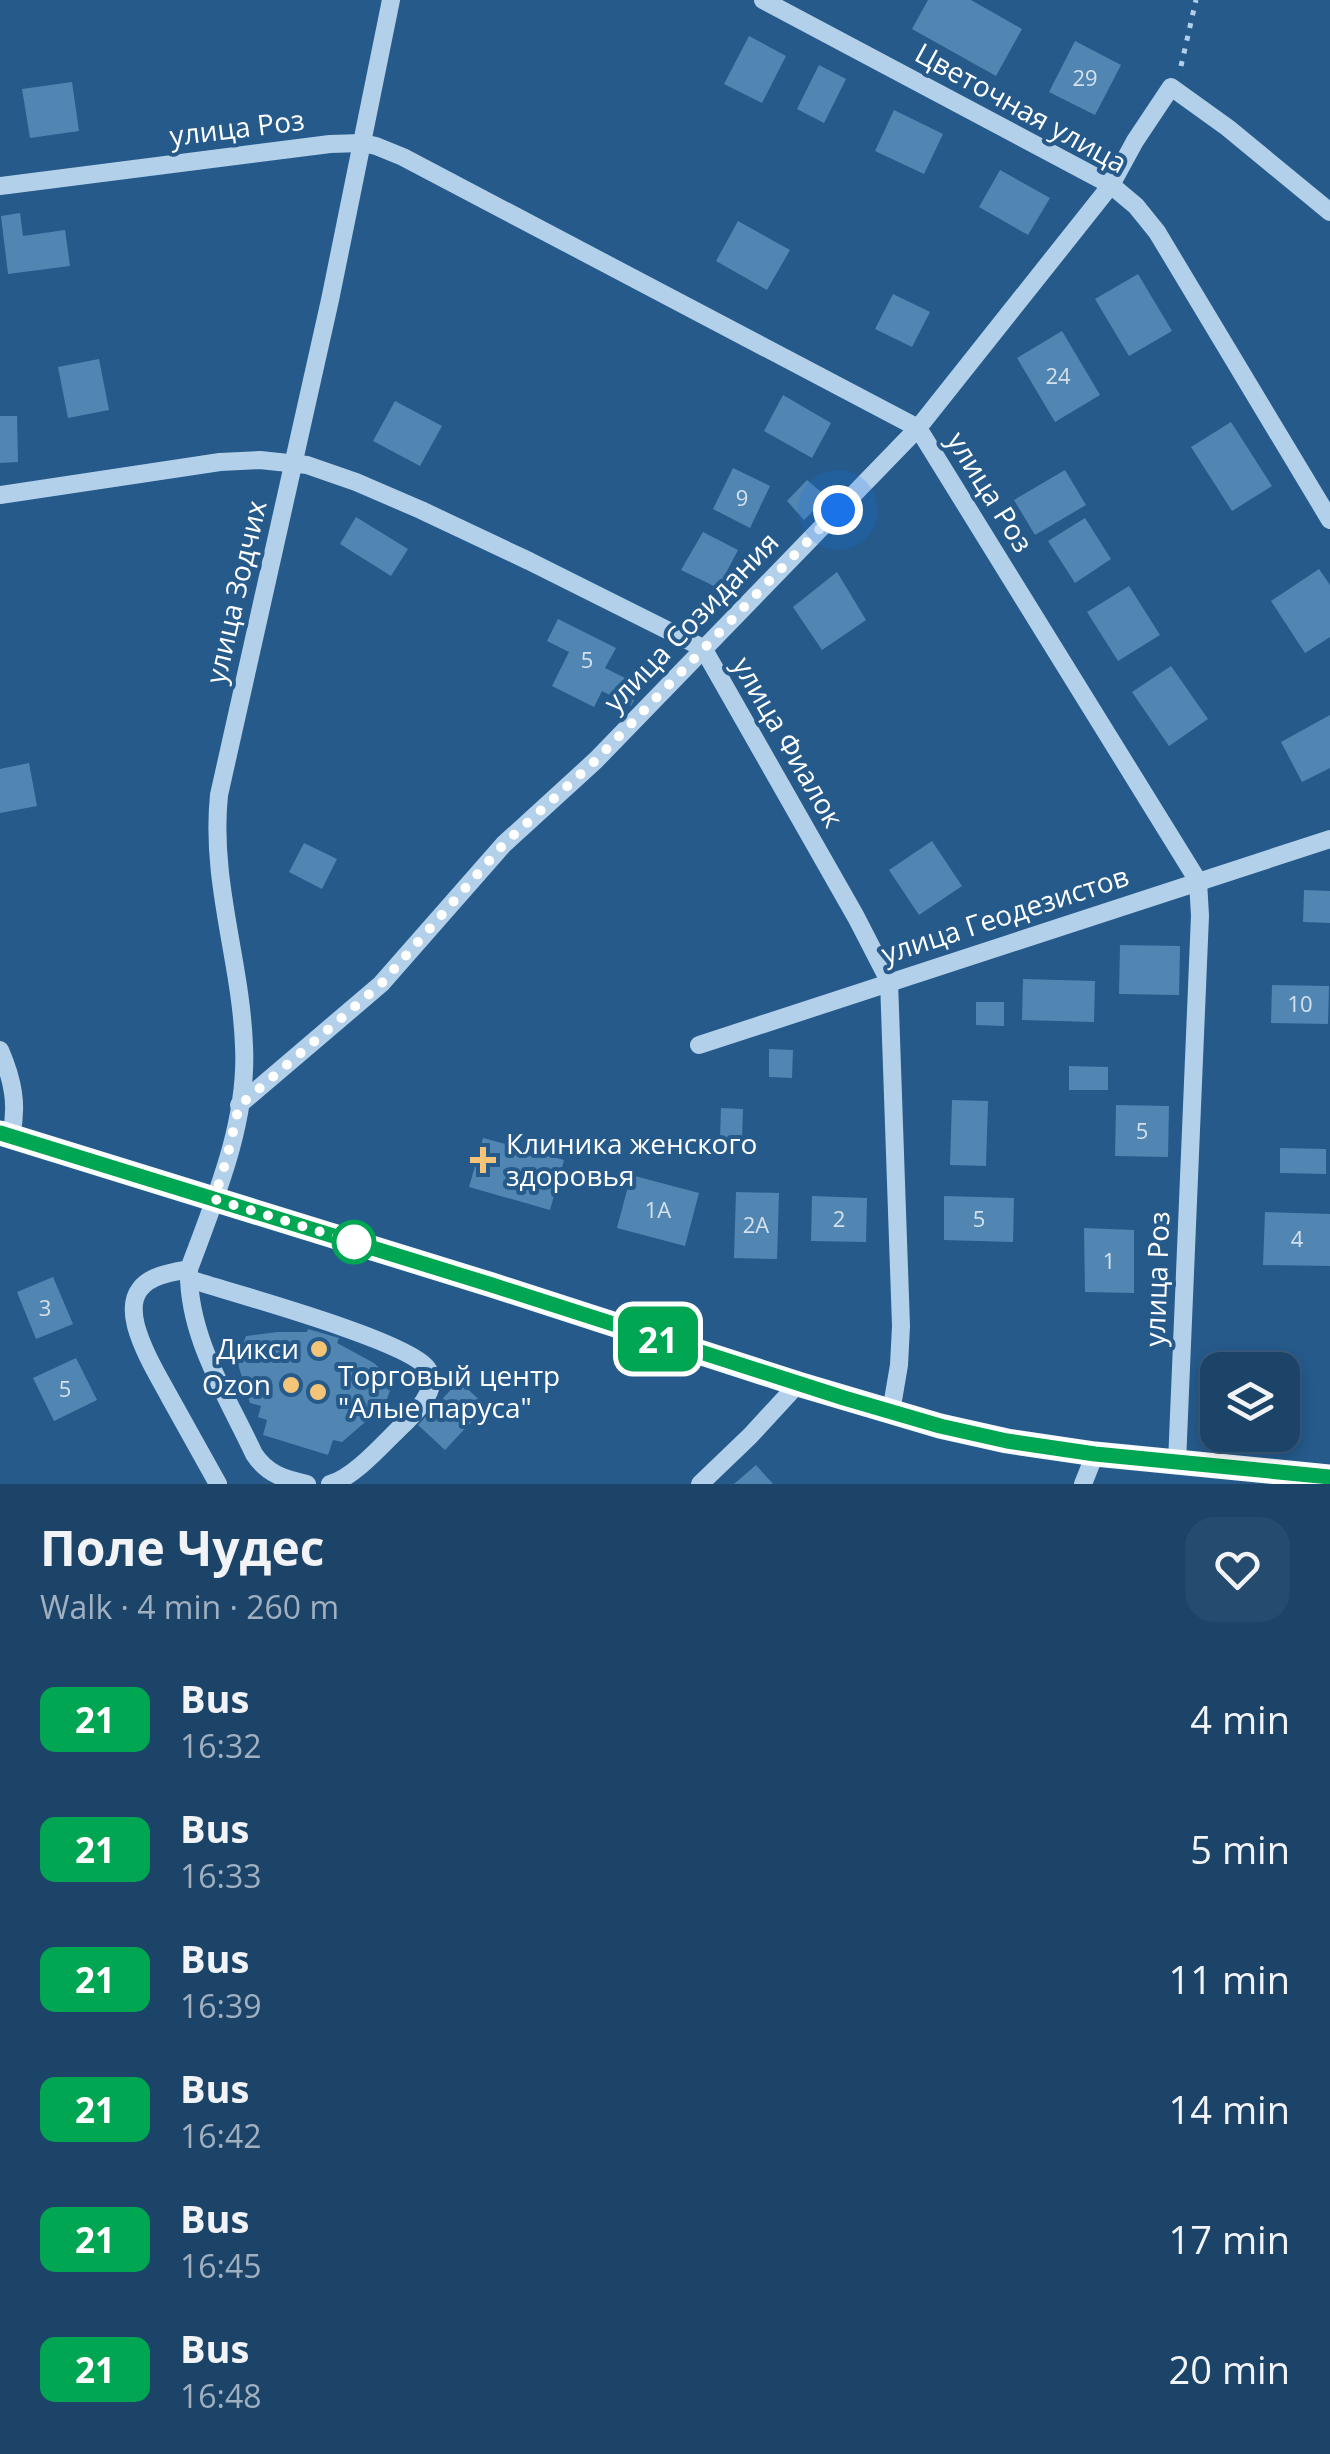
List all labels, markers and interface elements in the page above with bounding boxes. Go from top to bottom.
street label: Цветочная улица [909,33,1134,181]
house number: 29 [1072,62,1098,92]
street label: улица Роз [167,100,306,154]
house number: 24 [1045,360,1071,390]
street label: улица Роз [939,424,1043,559]
house number: 9 [736,482,748,512]
your location [813,485,863,535]
street label: улица Зодчих [195,496,275,687]
street label: улица Созидания [594,523,786,720]
house number: 5 [581,644,593,674]
street label: улица Фиалок [725,649,853,834]
street label: улица Геодезистов [876,856,1133,972]
house number: 10 [1287,988,1313,1018]
house number: 5 [1136,1115,1148,1145]
place label: Клиника женского здоровья [506,1124,757,1194]
marker: Клиника женского здоровья [470,1147,496,1173]
house number: 1А [645,1194,671,1224]
house number: 2 [833,1203,845,1233]
house number: 5 [973,1203,985,1233]
house number: 2А [743,1209,769,1239]
street label: улица Роз [1135,1211,1177,1347]
unlabelled marker [333,1221,375,1263]
house number: 4 [1291,1223,1304,1253]
house number: 1 [1103,1245,1115,1275]
house number: 3 [39,1292,51,1322]
line badge: 21 [613,1306,703,1372]
text: 21 [638,1316,678,1363]
place label: Дикси [216,1329,299,1367]
marker: Дикси [308,1338,330,1360]
map controls [1200,1352,1300,1452]
button: layers [1200,1352,1300,1452]
place label: Торговый центр "Алые паруса" [338,1356,560,1426]
place label: Ozon [202,1365,271,1403]
house number: 5 [59,1373,71,1403]
marker: Ozon [280,1374,302,1396]
marker: Торговый центр "Алые паруса" [307,1381,329,1403]
text: Поле Чудес [40,1515,324,1580]
button: heart [1185,1517,1290,1622]
text: Walk · 4 min · 260 m [40,1585,339,1628]
text: Bus [180,1672,249,1724]
text: 4 min [1190,1693,1290,1745]
text: 21 [75,1696,115,1743]
text: 16:32 [180,1724,262,1767]
text: Bus [180,1802,249,1854]
text: 5 min [1190,1823,1290,1875]
text: 21 [75,1826,115,1873]
text: 16:33 [180,1854,262,1897]
text: Bus [180,1932,249,1984]
text: 11 min [1169,1953,1290,2005]
text: 21 [75,1956,115,2003]
text: 16:39 [180,1984,262,2027]
text: Bus [180,2062,249,2114]
text: 14 min [1169,2083,1290,2135]
text: 21 [75,2086,115,2133]
text: 16:42 [180,2114,262,2157]
text: Bus [180,2192,249,2244]
text: 17 min [1169,2213,1290,2265]
text: 21 [75,2216,115,2263]
text: 16:45 [180,2244,262,2287]
text: Bus [180,2322,249,2374]
text: 20 min [1169,2343,1290,2395]
text: 21 [75,2346,115,2393]
text: 16:48 [180,2374,262,2417]

